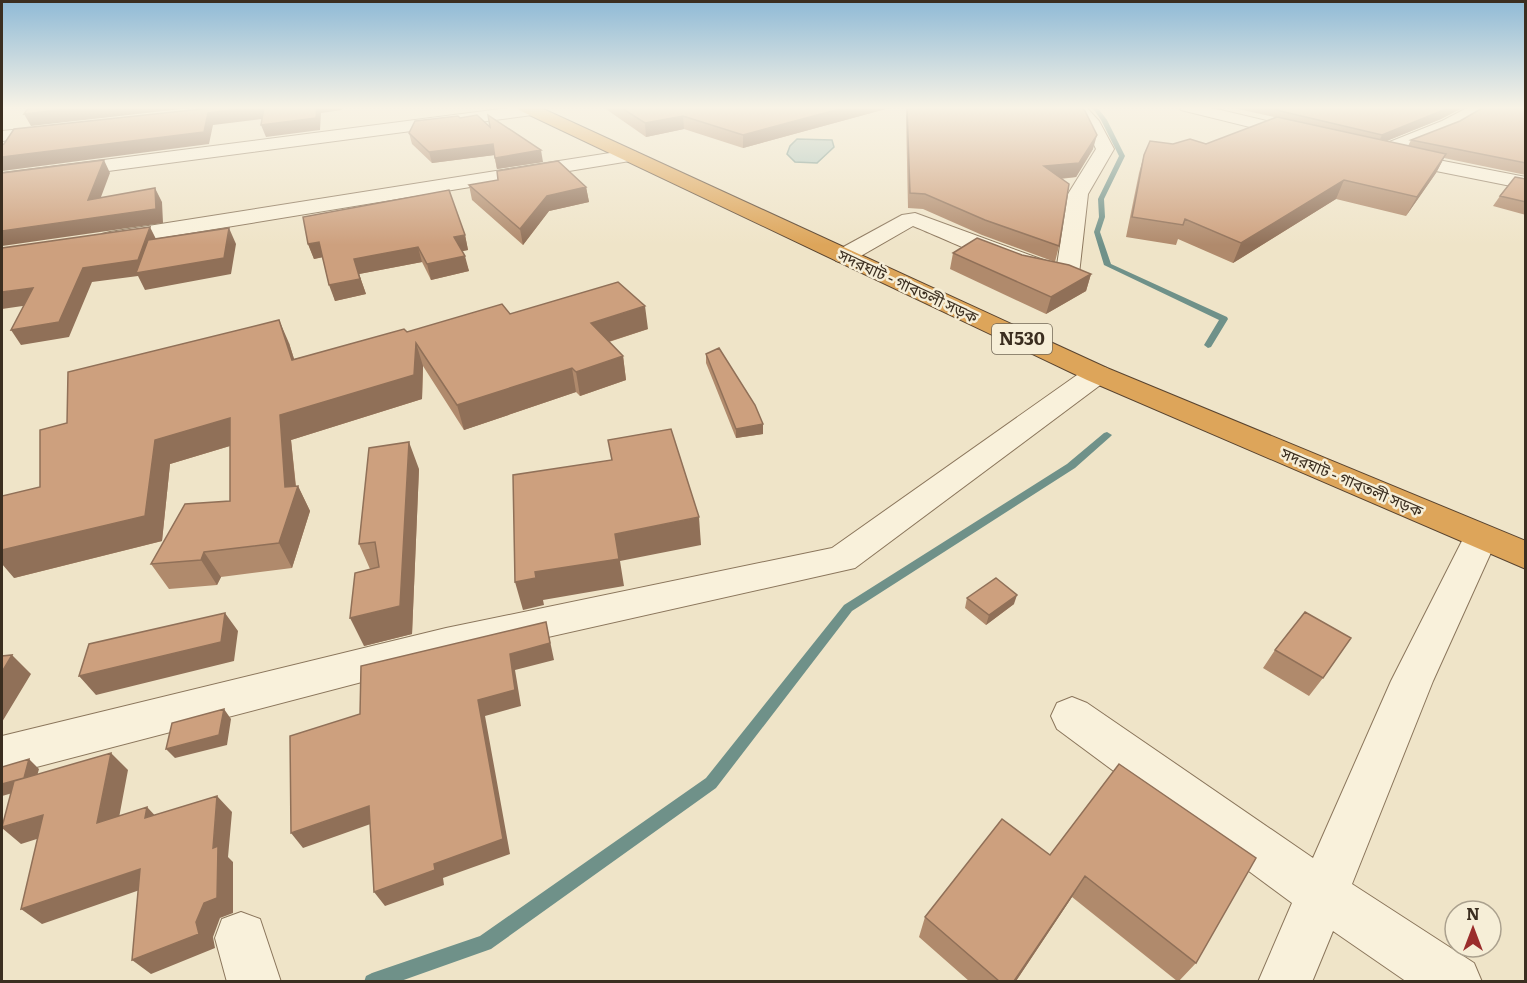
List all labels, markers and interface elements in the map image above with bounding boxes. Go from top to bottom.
street label: সদরঘাট - গাবতলী সড়ক [833,242,983,329]
road number: N530 [992,324,1052,354]
street label: সদরঘাট - গাবতলী সড়ক [1277,440,1428,522]
north arrow [1443,899,1503,959]
text: N [1466,901,1480,925]

